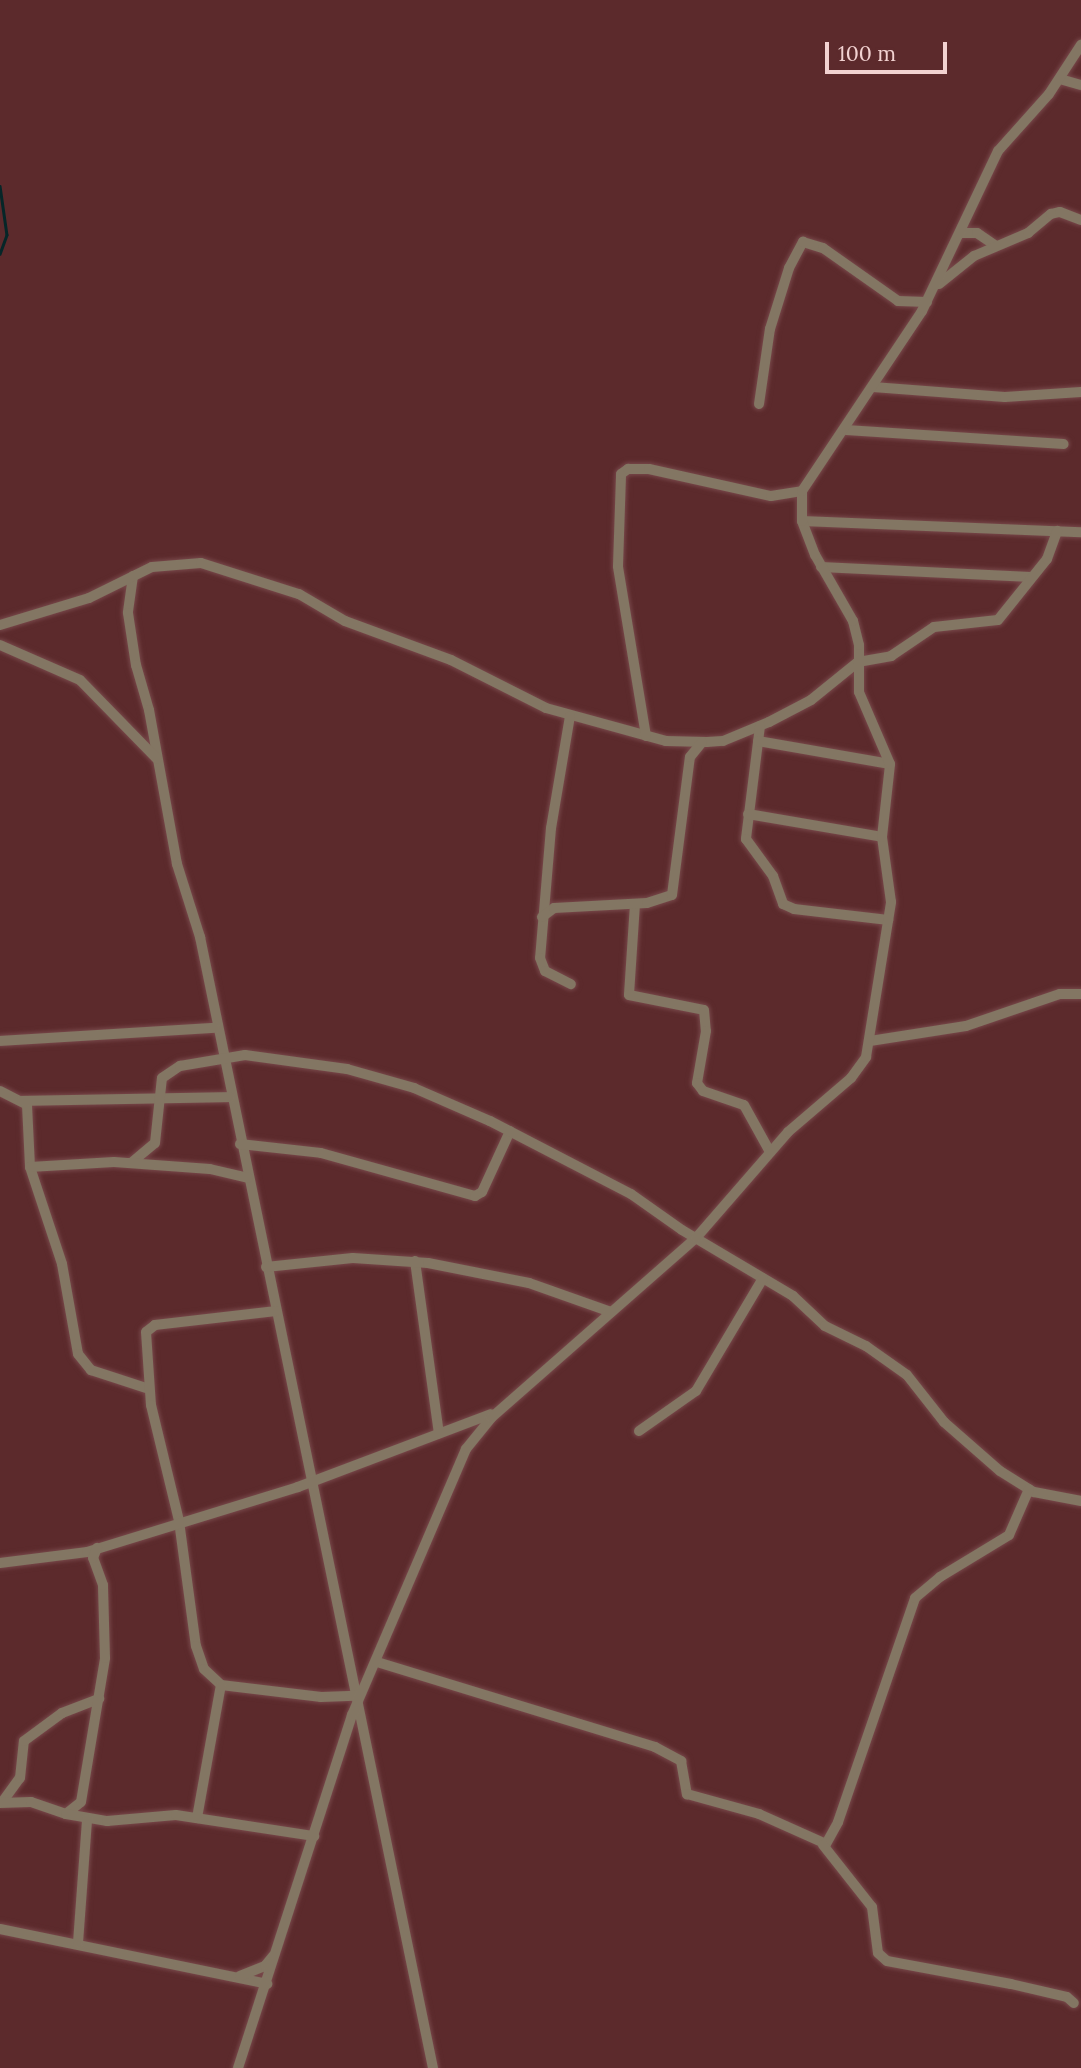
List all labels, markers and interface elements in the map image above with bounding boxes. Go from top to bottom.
scale bar [829,28,951,72]
text: 100 m [838,40,896,67]

